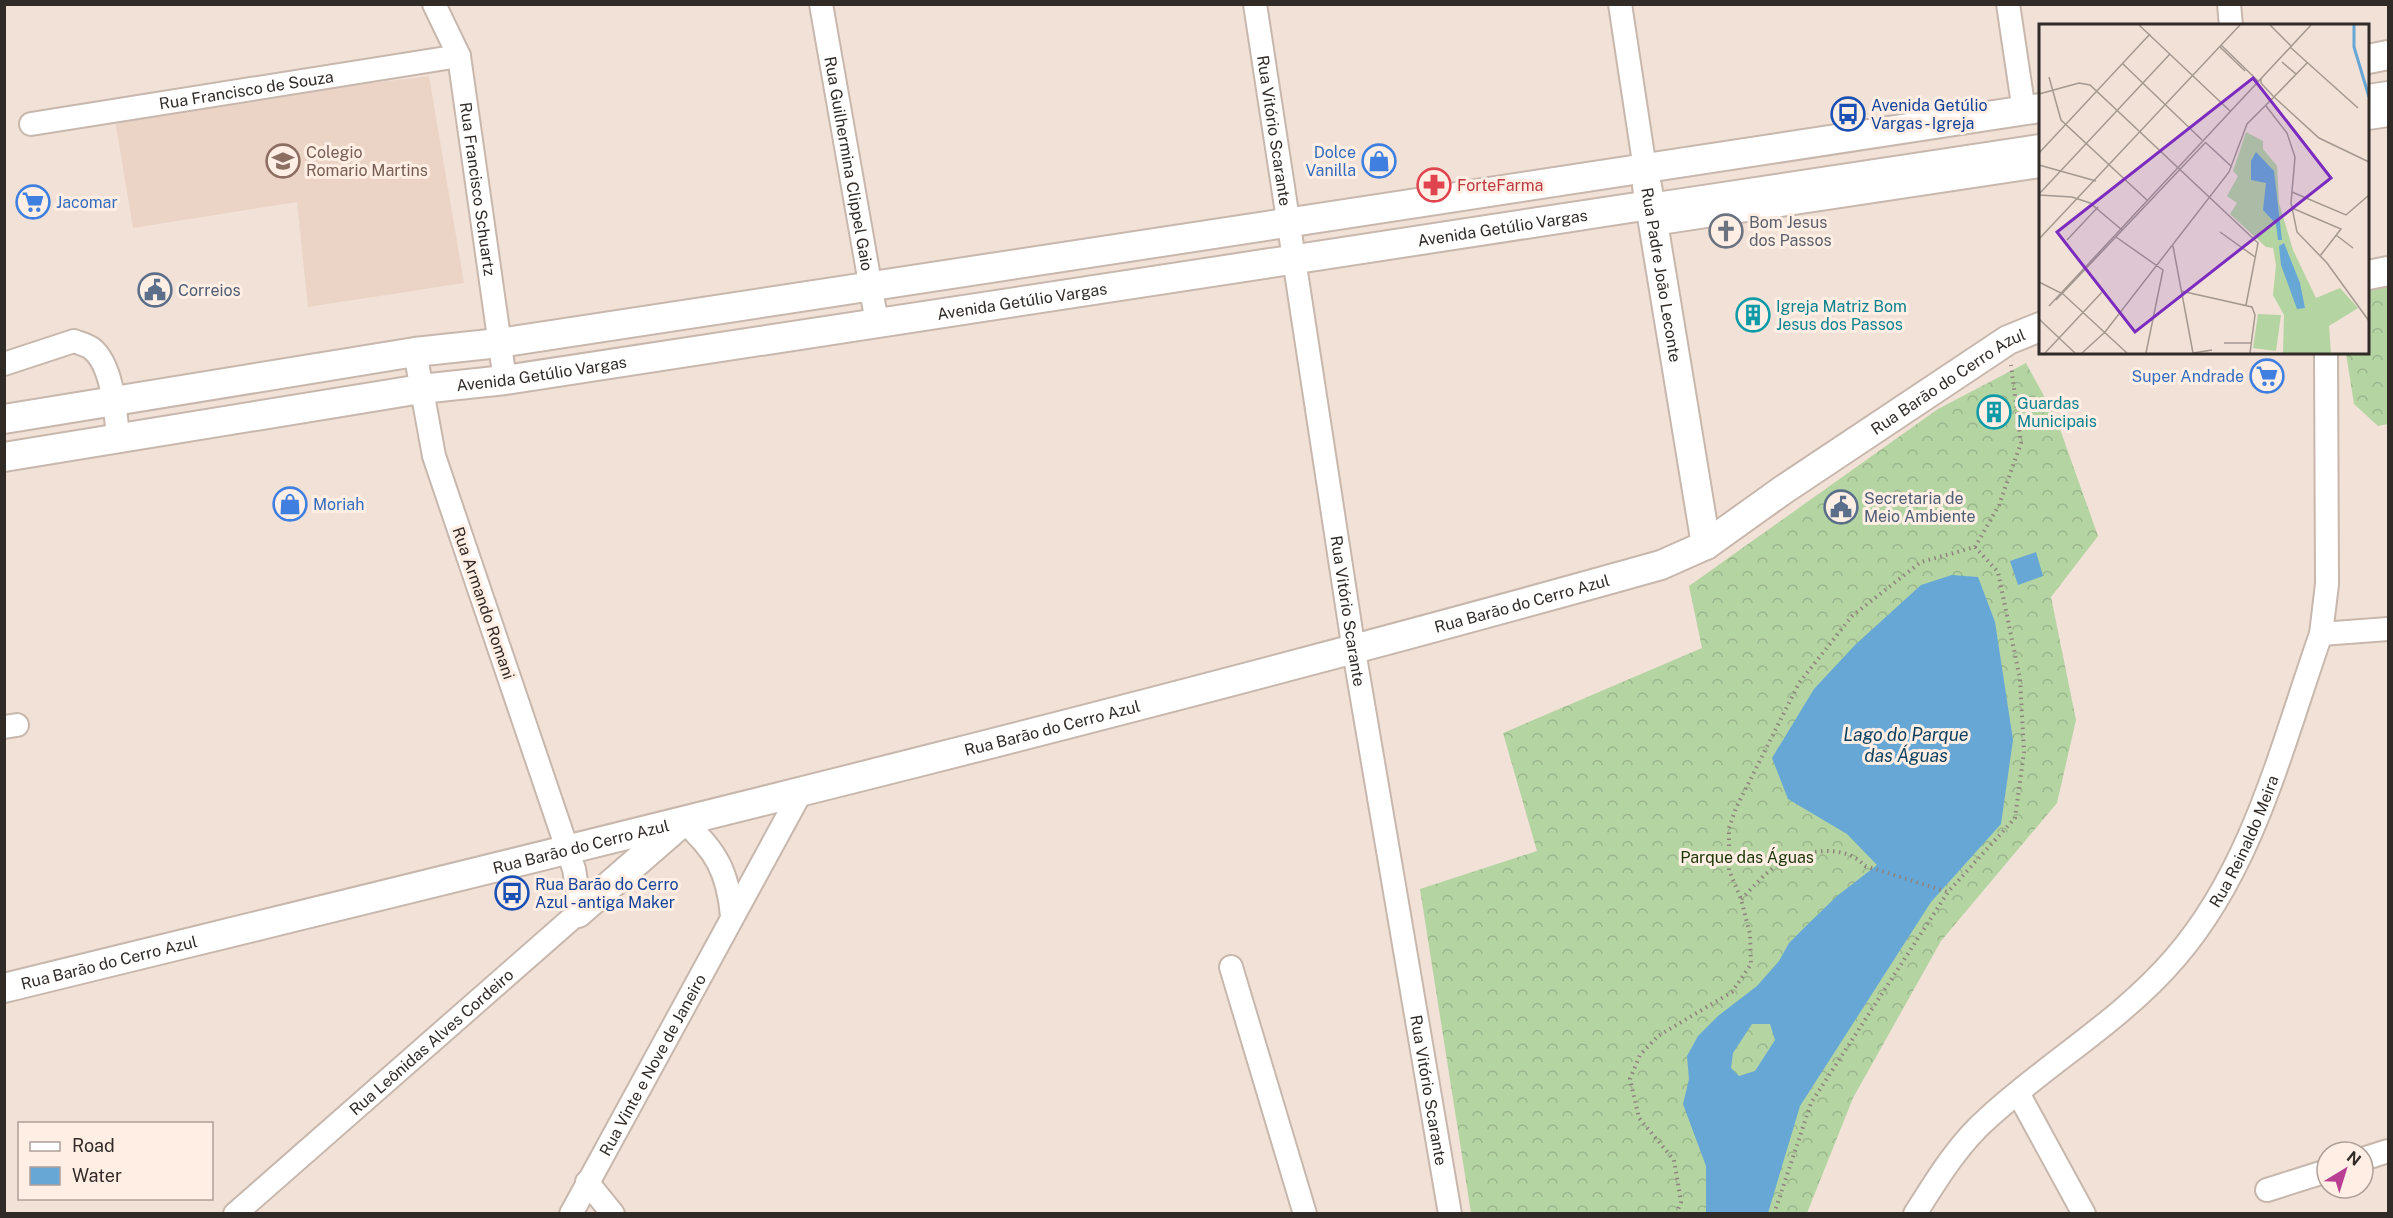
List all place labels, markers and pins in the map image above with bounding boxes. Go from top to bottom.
bus stop icon: Avenida Getúlio Vargas - Igreja [1830,96,1866,132]
place label: Avenida Getúlio Vargas - Igreja [1871,96,1988,133]
school or university icon: Colegio Romario Martins [265,143,301,179]
place label: Colegio Romario Martins [306,143,428,180]
place label: Dolce Vanilla [1306,143,1356,180]
shop icon: Dolce Vanilla [1361,143,1397,179]
pharmacy icon: ForteFarma [1416,167,1452,203]
place label: ForteFarma [1457,176,1543,195]
supermarket icon: Jacomar [15,184,51,220]
place label: Jacomar [56,193,118,212]
church icon: Bom Jesus dos Passos [1708,213,1744,249]
place label: Bom Jesus dos Passos [1749,213,1832,250]
public building icon: Correios [137,272,173,308]
place label: Correios [178,281,241,300]
building icon: Igreja Matriz Bom Jesus dos Passos [1735,297,1771,333]
place label: Igreja Matriz Bom Jesus dos Passos [1776,297,1907,334]
supermarket icon: Super Andrade [2249,358,2285,394]
place label: Super Andrade [2131,367,2244,386]
building icon: Guardas Municipais [1976,394,2012,430]
place label: Guardas Municipais [2017,394,2097,431]
shop icon: Moriah [272,486,308,522]
public building icon: Secretaria de Meio Ambiente [1823,489,1859,525]
place label: Secretaria de Meio Ambiente [1864,489,1976,526]
place label: Moriah [313,495,364,514]
bus stop icon: Rua Barão do Cerro Azul - antiga Maker [494,875,530,911]
place label: Rua Barão do Cerro Azul - antiga Maker [535,875,679,912]

